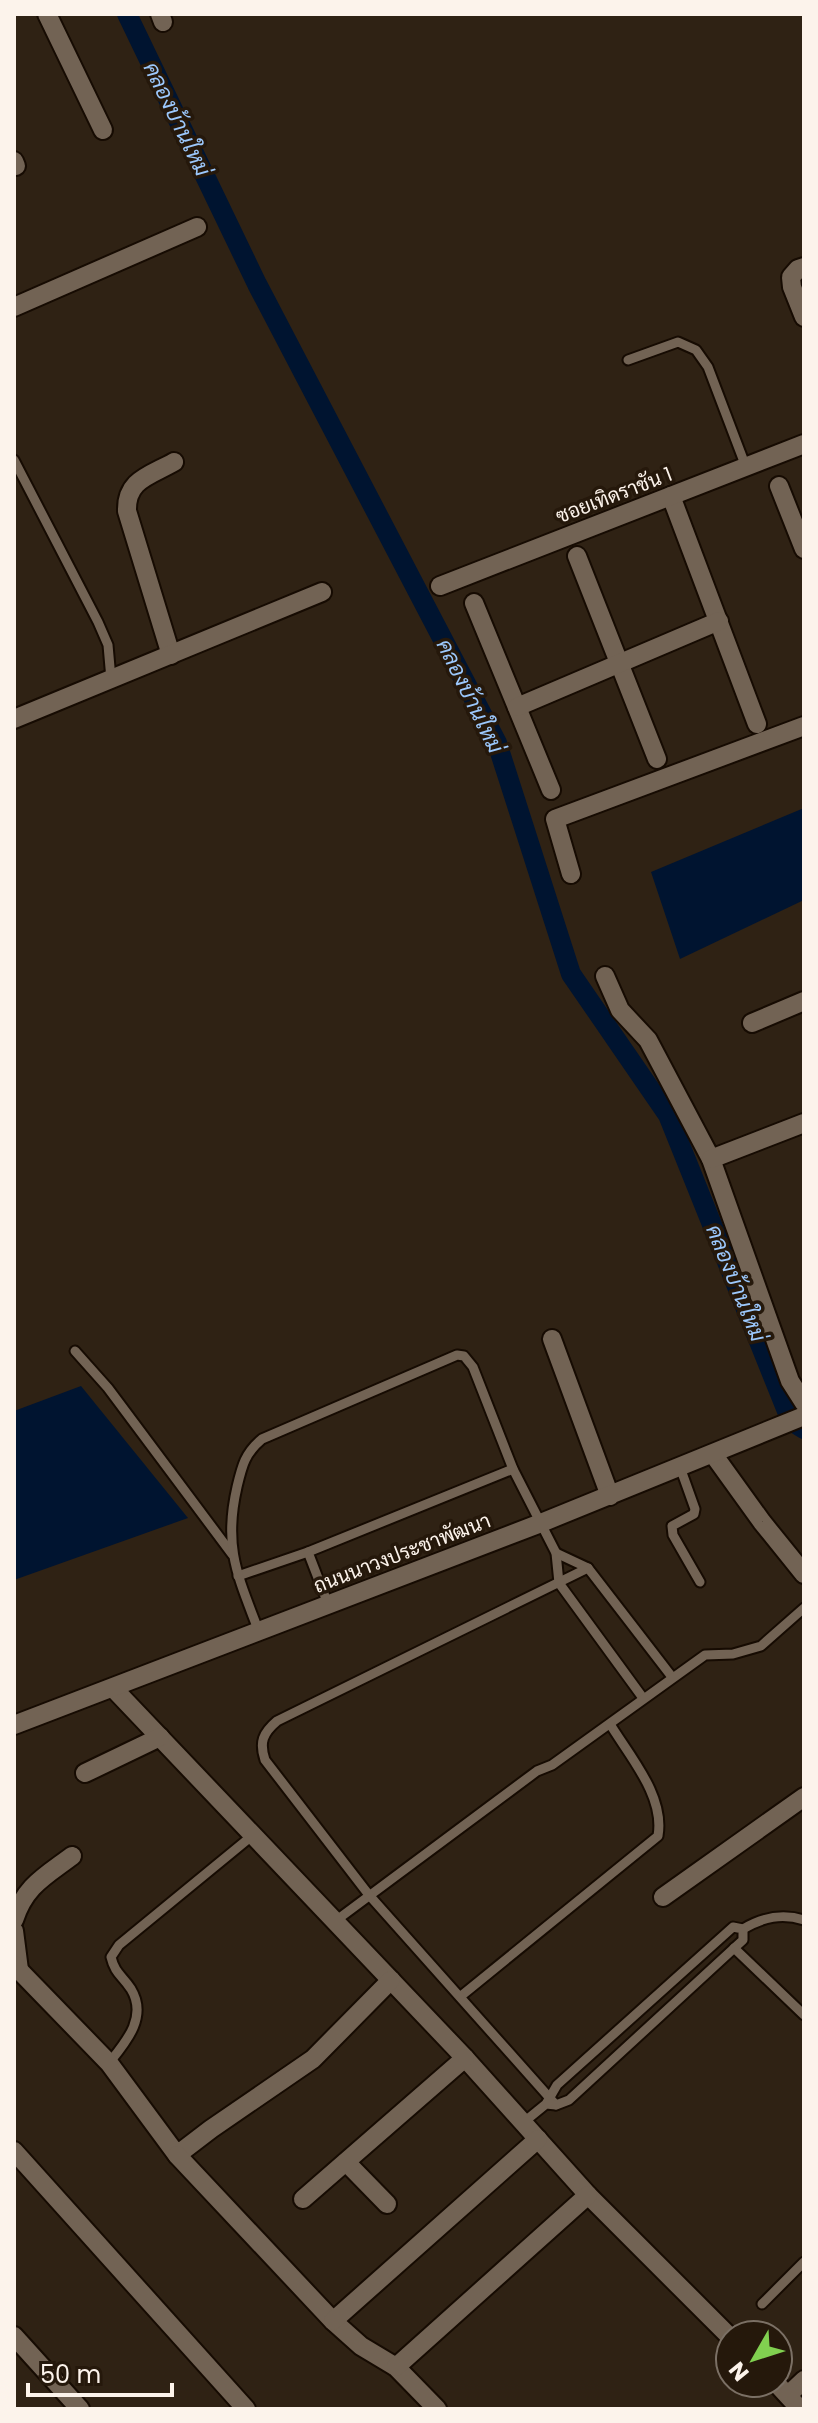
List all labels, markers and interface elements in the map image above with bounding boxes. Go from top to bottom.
water label: คลองบ้านใหม่ [136,57,219,182]
street label: ซอยเทิดราชัน 1 [552,460,676,530]
water label: คลองบ้านใหม่ [429,634,512,759]
water label: คลองบ้านใหม่ [698,1220,774,1347]
street label: ถนนนาวงประชาพัฒนา [309,1506,495,1600]
north arrow [714,2319,794,2399]
scale bar [28,2347,172,2397]
text: N [722,2355,756,2387]
text: 50 m [40,2358,101,2391]

